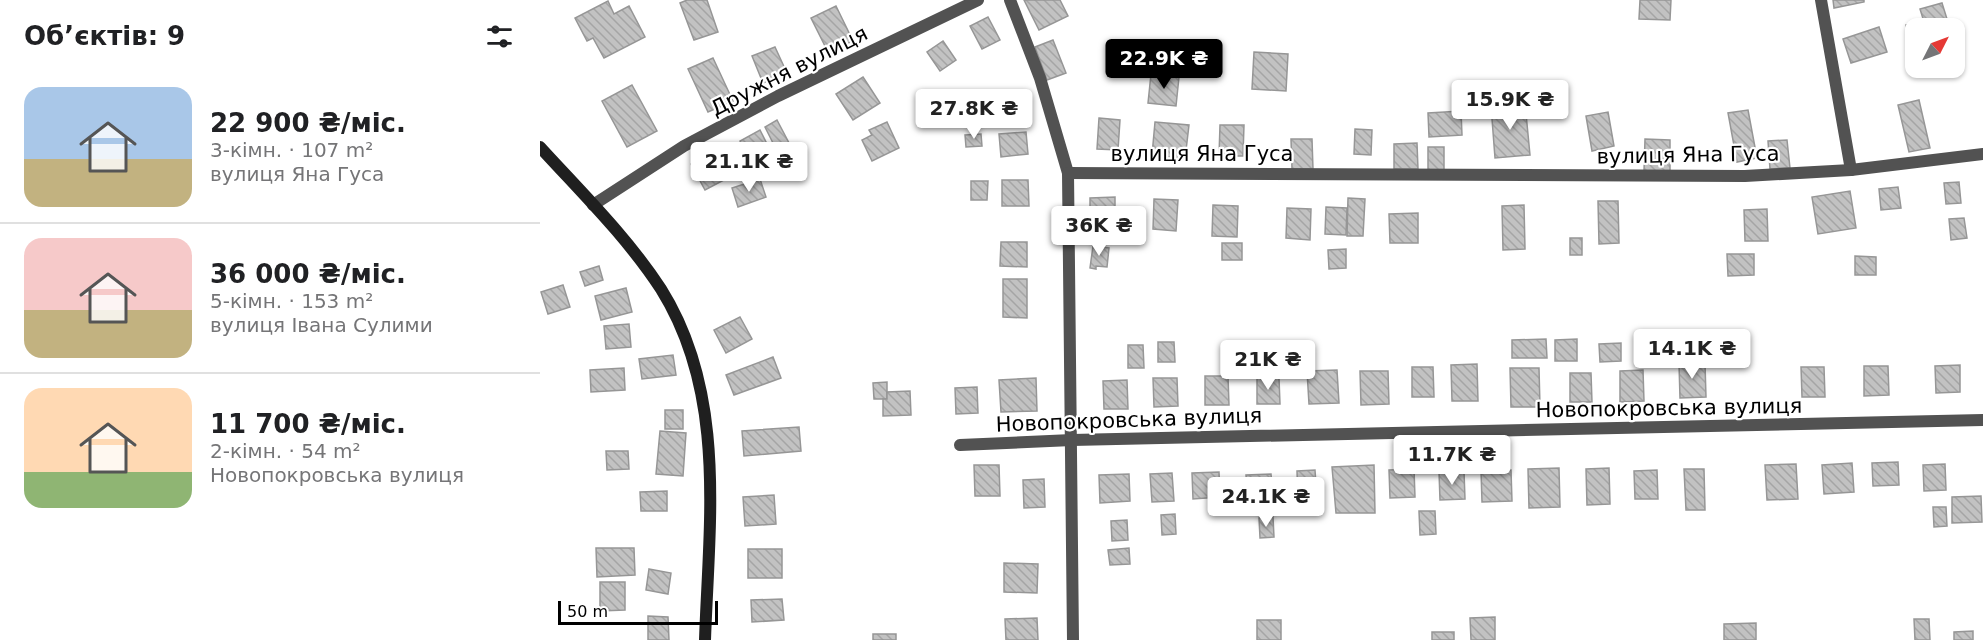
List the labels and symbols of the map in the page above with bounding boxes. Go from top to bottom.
north arrow [1905,18,1965,78]
street label: Дружня вулиця [707,21,871,121]
pin: 22.9K ₴ [1109,39,1219,90]
pin: 15.9K ₴ [1455,80,1565,131]
pin: 27.8K ₴ [919,89,1029,140]
street label: вулиця Яна Гуса [1596,141,1780,169]
pin: 21.1K ₴ [694,142,804,193]
street label: вулиця Яна Гуса [1111,142,1294,166]
pin: 36K ₴ [1057,206,1141,257]
pin: 14.1K ₴ [1637,329,1747,380]
pin: 21K ₴ [1226,340,1310,391]
street label: Новопокровська вулиця [1535,394,1803,422]
street label: Новопокровська вулиця [995,403,1263,437]
pin: 11.7K ₴ [1397,435,1507,486]
pin: 24.1K ₴ [1211,477,1321,528]
scale bar [558,598,718,626]

